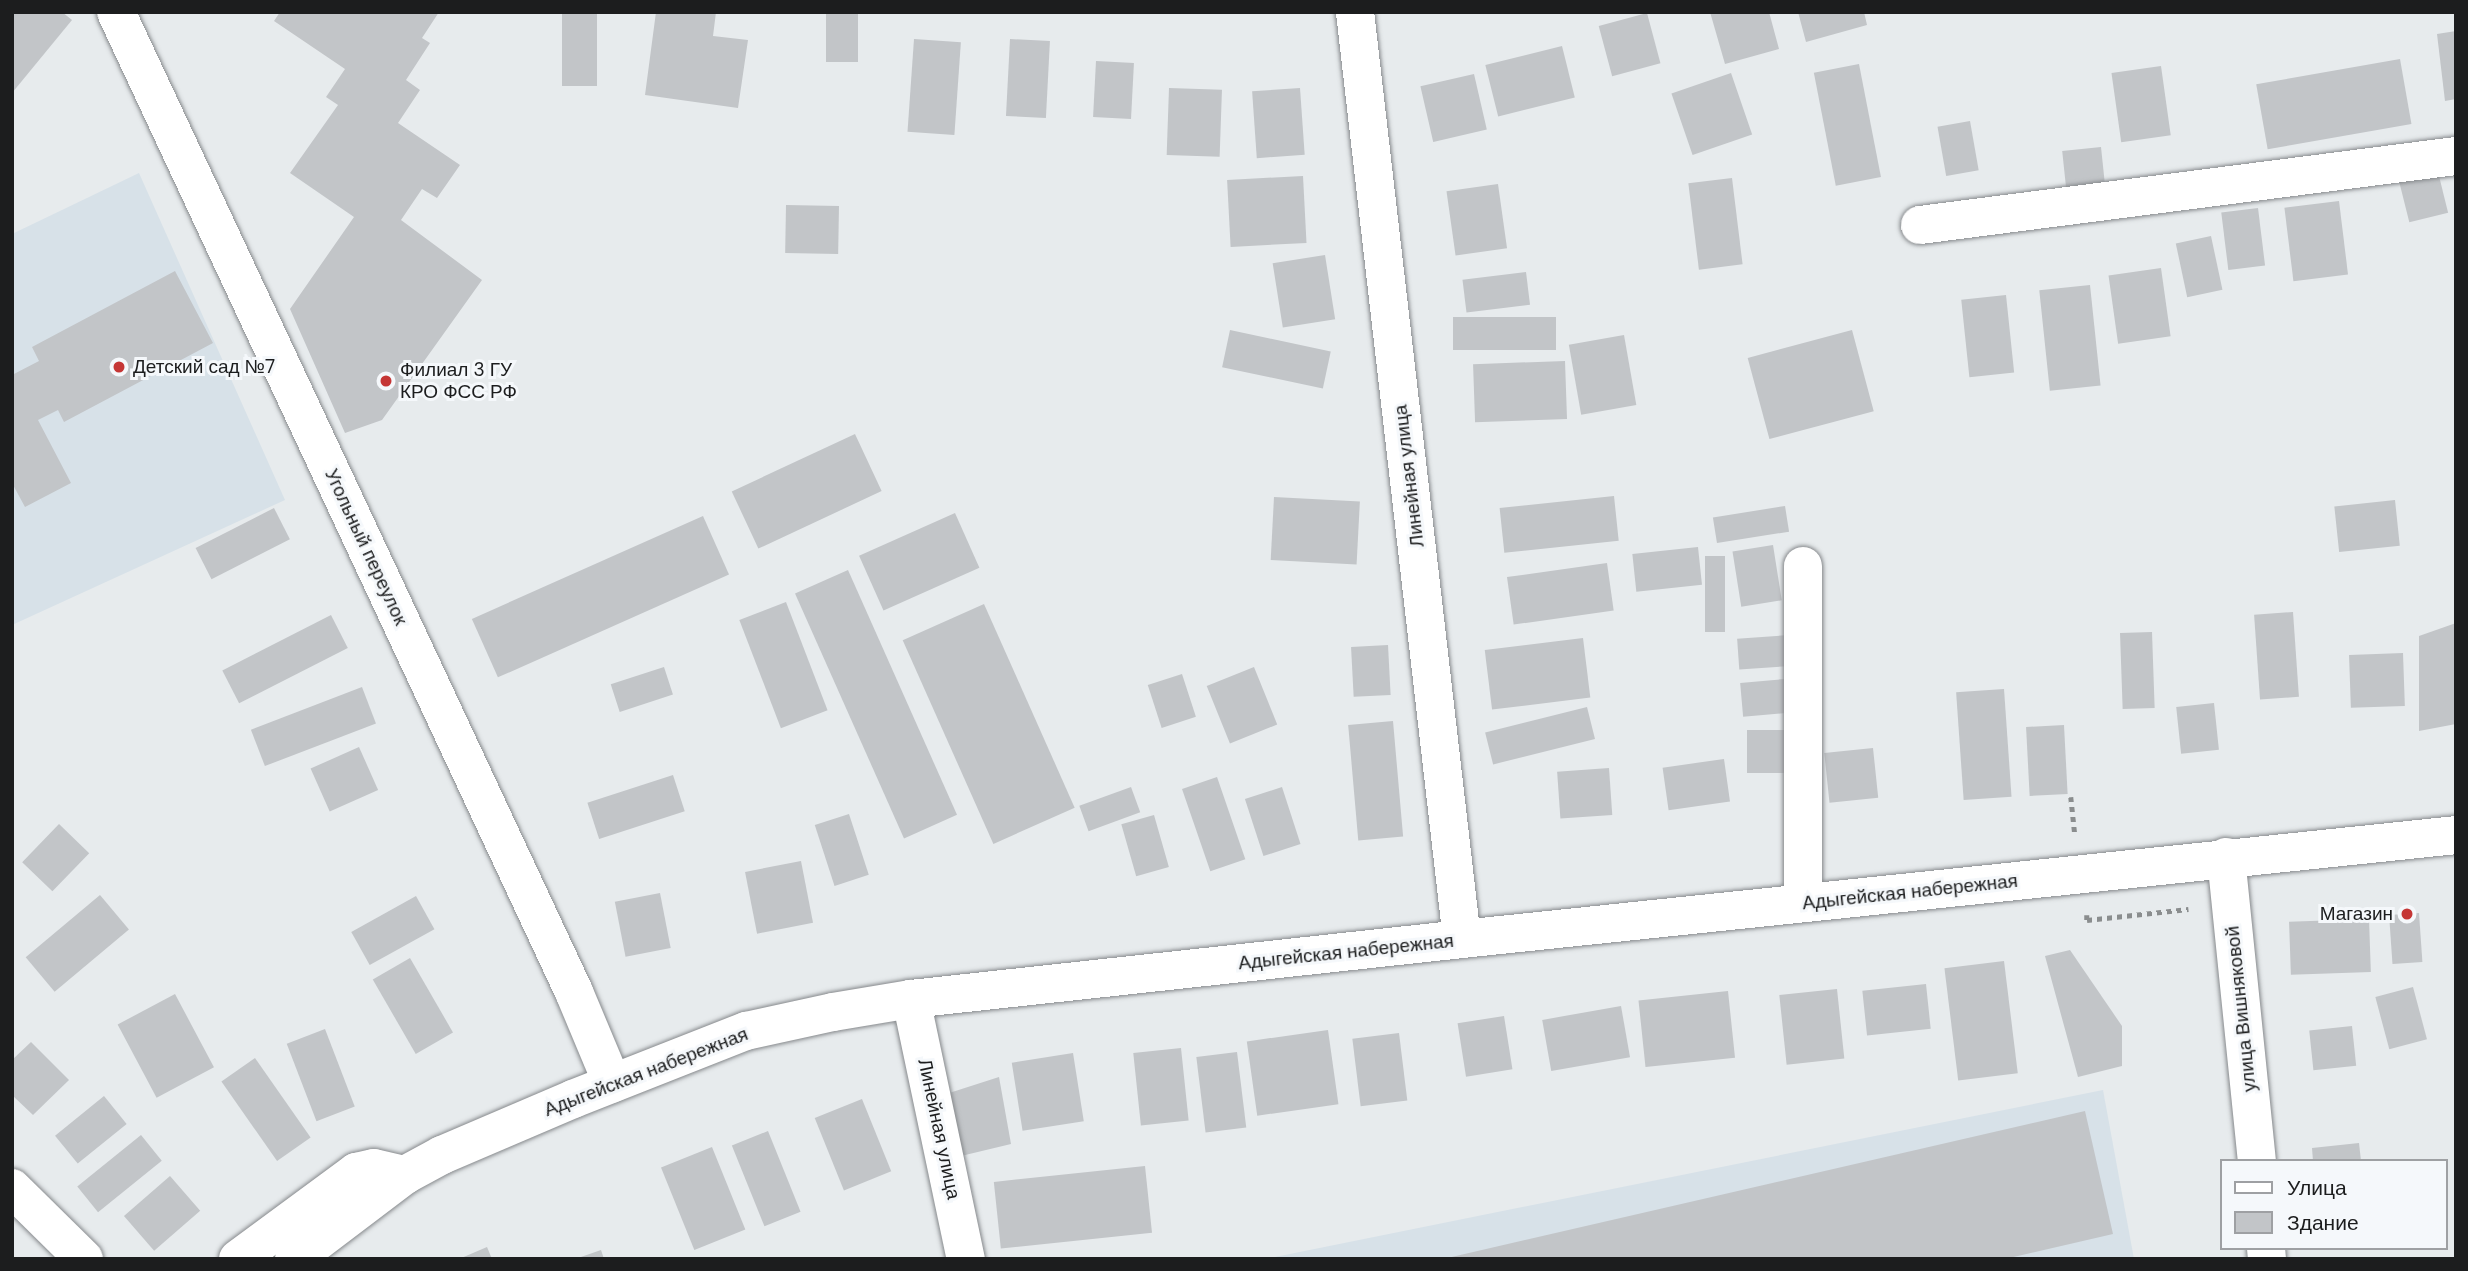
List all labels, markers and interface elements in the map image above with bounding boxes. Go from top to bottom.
place label: Детский сад №7 [133,356,275,378]
marker: Детский сад №7 [111,359,127,375]
place label: Филиал 3 ГУ КРО ФСС РФ [400,359,517,403]
marker: Филиал 3 ГУ КРО ФСС РФ [378,373,394,389]
street label: Линейная улица [1389,403,1429,549]
street label: Угольный переулок [320,465,412,629]
street label: Адыгейская набережная [1801,869,2019,915]
place label: Магазин [2320,903,2393,925]
marker: Магазин [2399,906,2415,922]
street label: улица Вишняковой [2221,925,2261,1093]
street label: Адыгейская набережная [1237,929,1455,975]
street label: Адыгейская набережная [541,1023,751,1121]
street label: Линейная улица [913,1057,965,1201]
legend [2220,1159,2447,1250]
text: Улица [2287,1174,2347,1202]
text: Здание [2287,1209,2359,1237]

